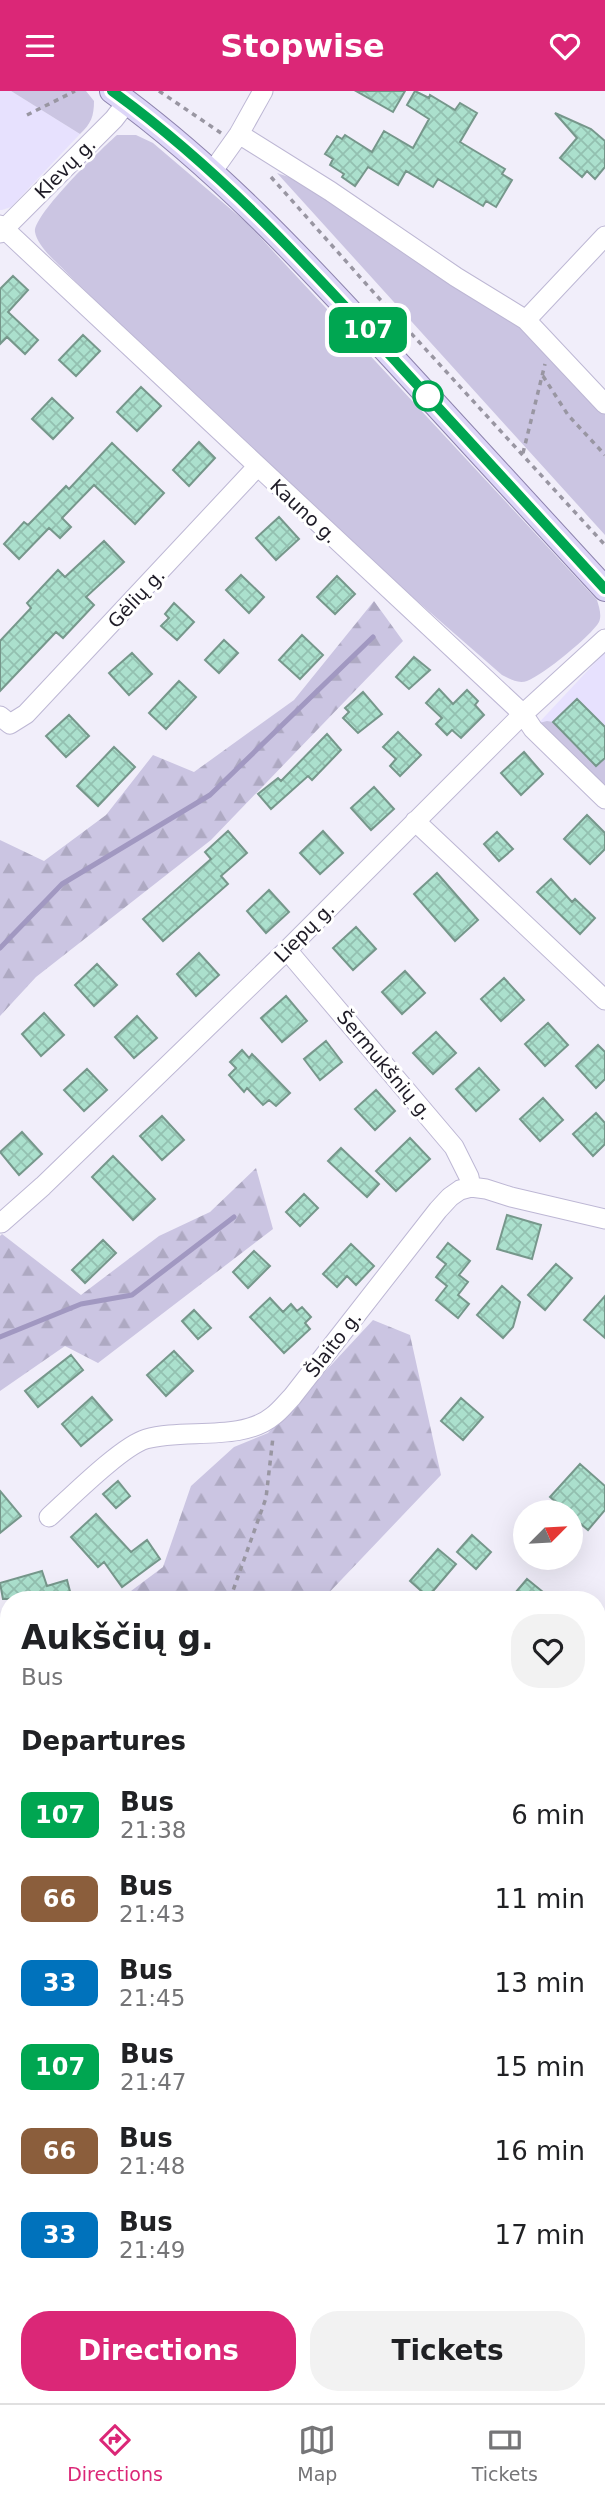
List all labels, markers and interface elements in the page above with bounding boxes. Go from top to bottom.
icon: menu [21,27,59,65]
text: Stopwise [220,27,385,65]
icon: heart [546,27,584,65]
street label: Klevų g. [30,133,100,203]
line badge: 107 [328,307,408,353]
text: 107 [343,316,393,344]
unlabelled marker [413,381,443,411]
street label: Kauno g. [266,474,342,548]
street label: Gėlių g. [103,564,169,632]
street label: Liepų g. [269,897,339,967]
street label: Šermukšnių g. [333,1005,438,1124]
street label: Šlaito g. [300,1306,366,1381]
north arrow [513,1500,583,1570]
map controls [513,1500,583,1570]
button: heart [511,1614,585,1688]
text: Aukščių g. [21,1618,214,1657]
text: Bus [21,1664,63,1690]
text: Departures [21,1726,186,1756]
text: Bus [120,1787,174,1817]
text: 6 min [511,1800,585,1830]
text: 107 [35,1801,85,1829]
text: 21:38 [120,1817,186,1843]
text: Bus [119,1871,173,1901]
text: 11 min [495,1884,585,1914]
text: 66 [43,1885,76,1913]
text: 21:43 [119,1901,185,1927]
text: Bus [119,1955,173,1985]
text: 13 min [495,1968,585,1998]
text: 33 [43,1969,76,1997]
text: 21:45 [119,1985,185,2011]
text: Bus [120,2039,174,2069]
text: 15 min [495,2052,585,2082]
text: 107 [35,2053,85,2081]
text: 21:47 [120,2069,186,2095]
text: Bus [119,2123,173,2153]
text: 16 min [495,2136,585,2166]
text: 66 [43,2137,76,2165]
text: 21:48 [119,2153,185,2179]
text: Bus [119,2207,173,2237]
text: 17 min [495,2220,585,2250]
text: 33 [43,2221,76,2249]
text: 21:49 [119,2237,185,2263]
button: Directions [21,2311,296,2391]
button: Tickets [310,2311,585,2391]
tab: Directions [67,2421,163,2485]
tab: Map [297,2421,337,2485]
tab: Tickets [472,2421,538,2485]

